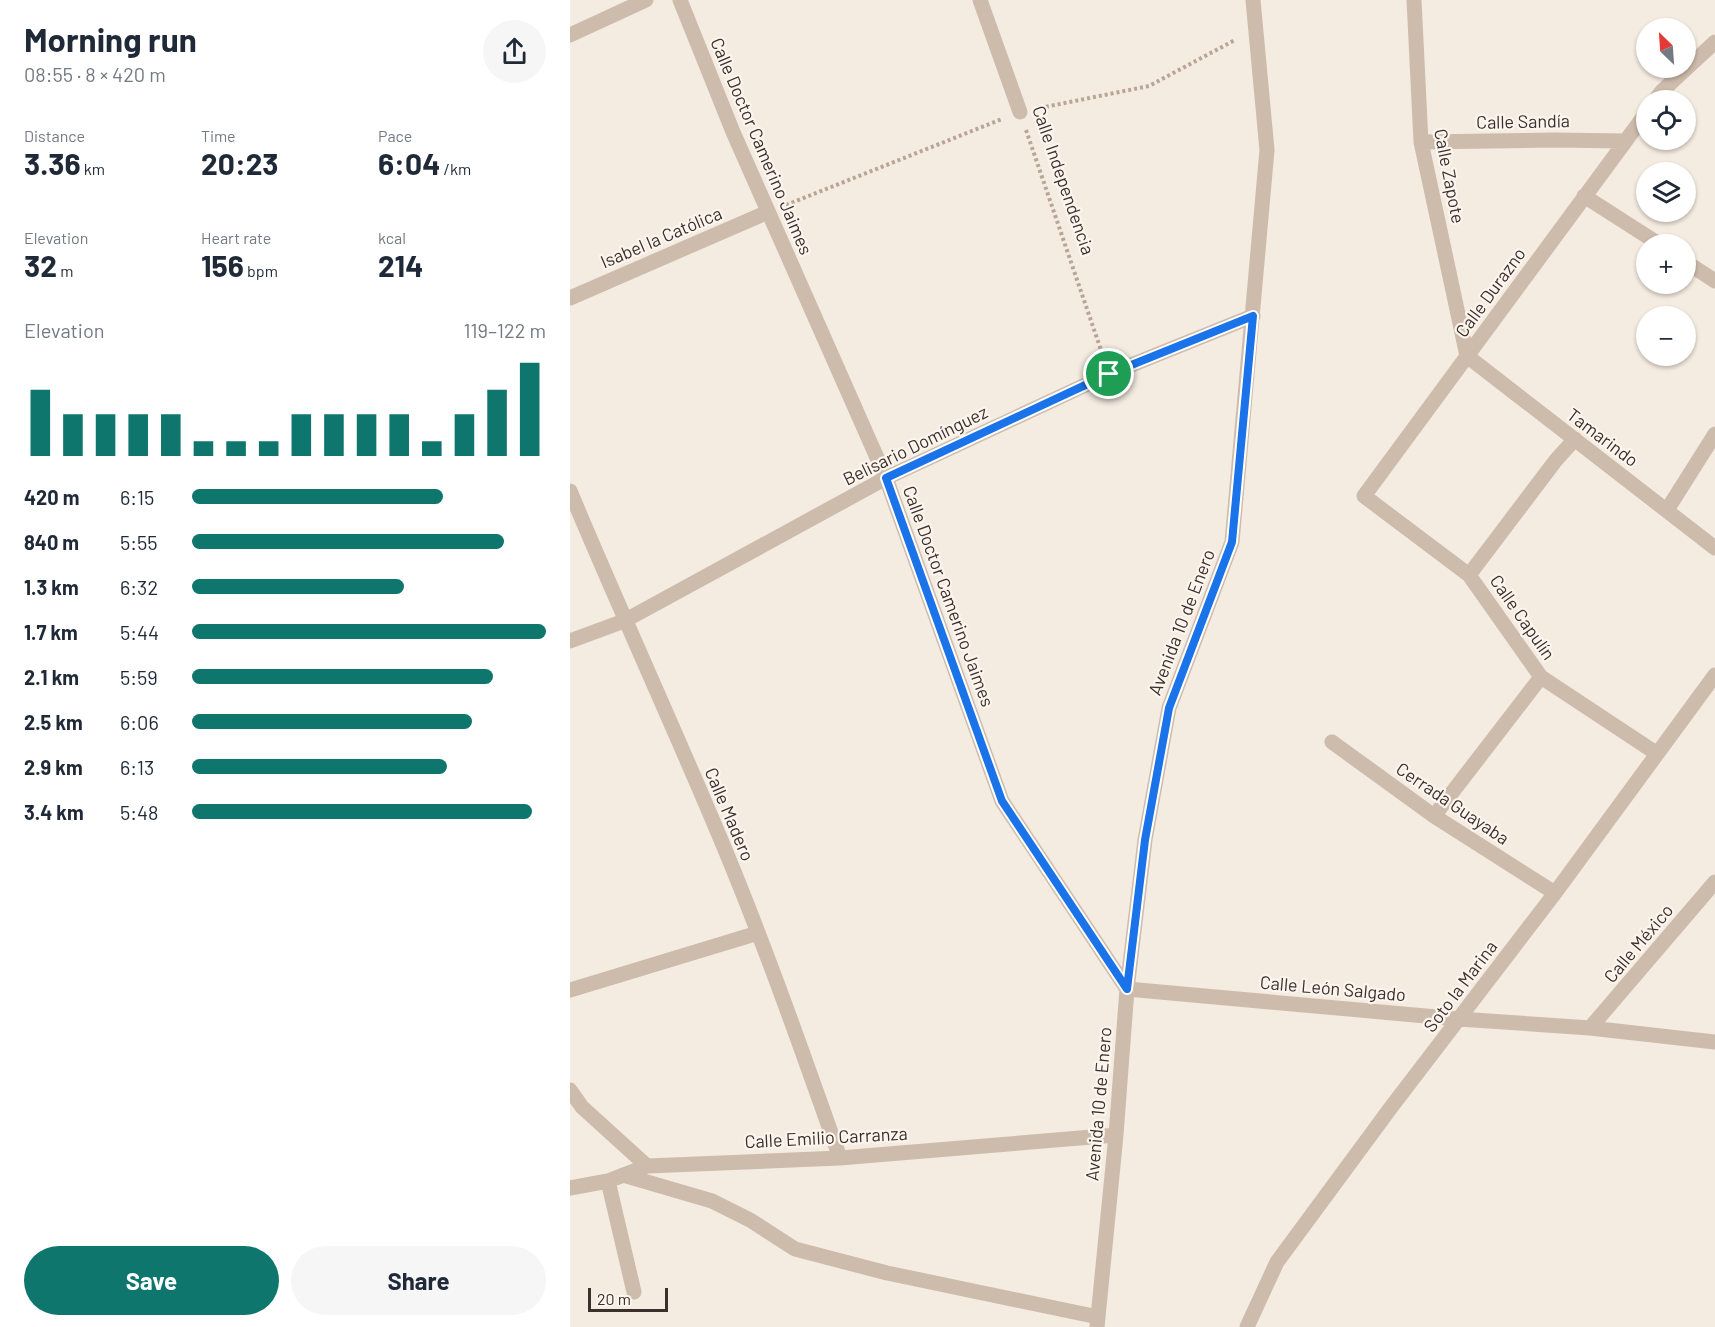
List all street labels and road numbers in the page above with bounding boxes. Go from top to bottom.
street label: Calle Doctor Camerino Jaimes [706,34,818,258]
street label: Calle Independencia [1028,103,1100,257]
street label: Calle Sandía [1476,109,1570,133]
street label: Calle Zapote [1430,127,1470,225]
street label: Isabel la Católica [597,202,725,272]
street label: Calle Durazno [1450,243,1530,341]
street label: Belisario Domínguez [839,400,991,490]
street label: Tamarindo [1563,403,1643,471]
street label: Calle Doctor Camerino Jaimes [899,483,999,709]
street label: Avenida 10 de Enero [1143,546,1219,698]
street label: Calle Capulín [1486,570,1560,664]
street label: Cerrada Guayaba [1392,757,1514,849]
street label: Calle Madero [700,764,760,864]
street label: Calle México [1599,899,1677,987]
street label: Soto la Marina [1418,936,1502,1036]
street label: Calle León Salgado [1259,971,1407,1005]
street label: Avenida 10 de Enero [1080,1026,1116,1182]
street label: Calle Emilio Carranza [744,1122,908,1152]

